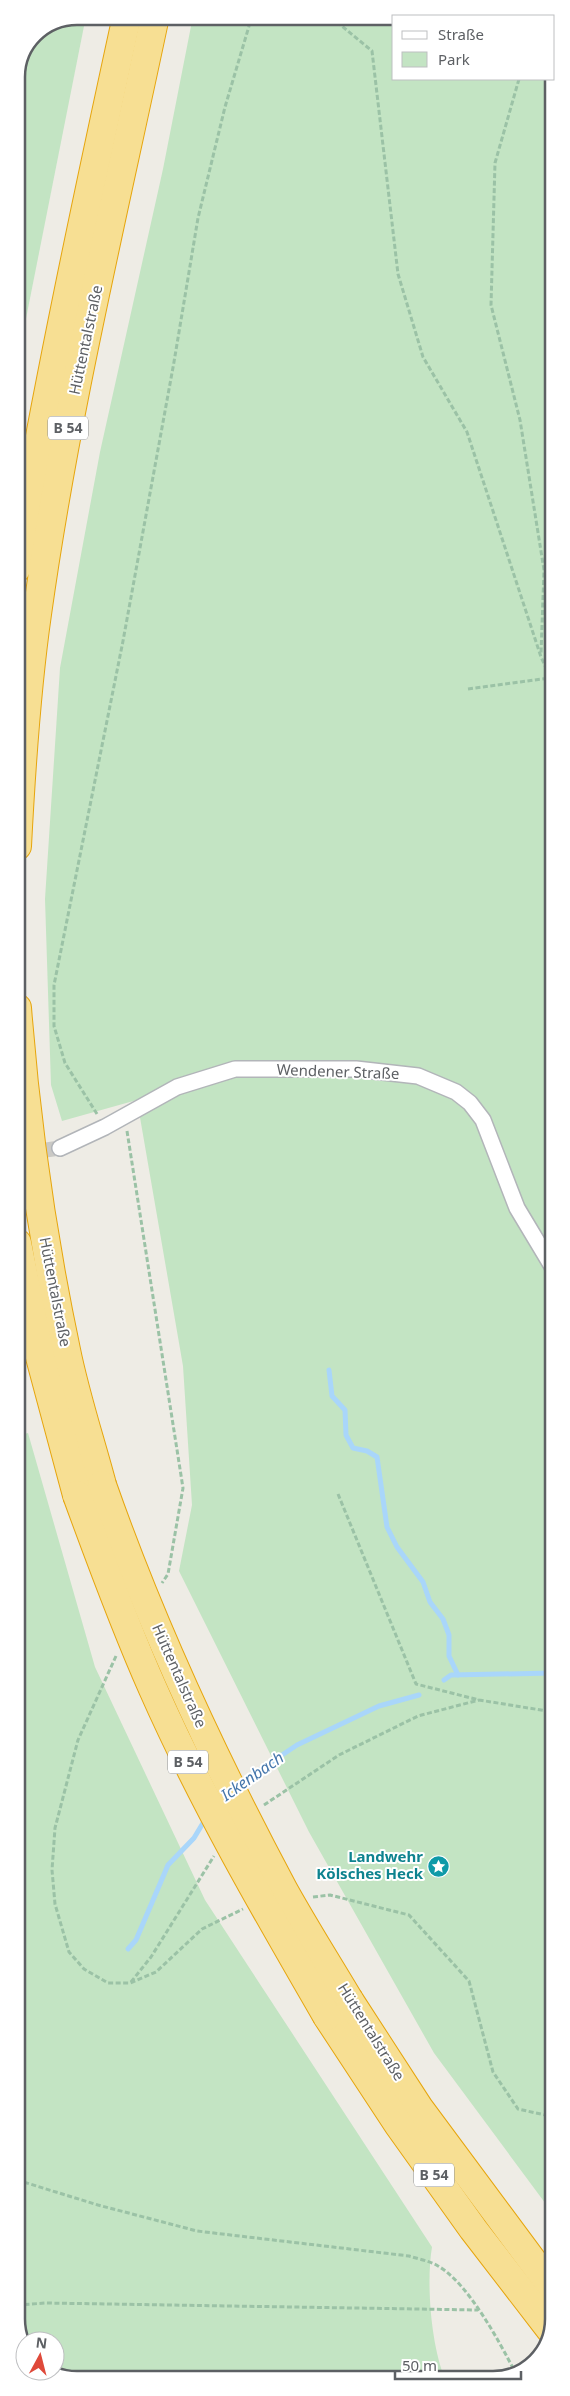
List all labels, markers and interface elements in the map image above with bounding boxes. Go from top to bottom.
legend [392,15,555,80]
text: Straße [438,24,484,44]
text: Park [438,49,470,69]
street label: Hüttentalstraße [64,283,106,396]
road number: B 54 [48,416,88,439]
street label: Wendener Straße [276,1059,400,1083]
street label: Hüttentalstraße [36,1235,76,1348]
street label: Hüttentalstraße [148,1621,212,1731]
water label: Ickenbach [215,1746,288,1806]
road number: B 54 [168,1750,208,1774]
place label: Landwehr Kölsches Heck [316,1846,424,1883]
place icon: Landwehr Kölsches Heck [427,1854,451,1878]
street label: Hüttentalstraße [334,1979,410,2084]
road number: B 54 [414,2164,454,2186]
north arrow [15,2331,65,2381]
text: N [35,2332,48,2353]
scale bar [395,2348,521,2380]
text: 50 m [402,2355,437,2375]

